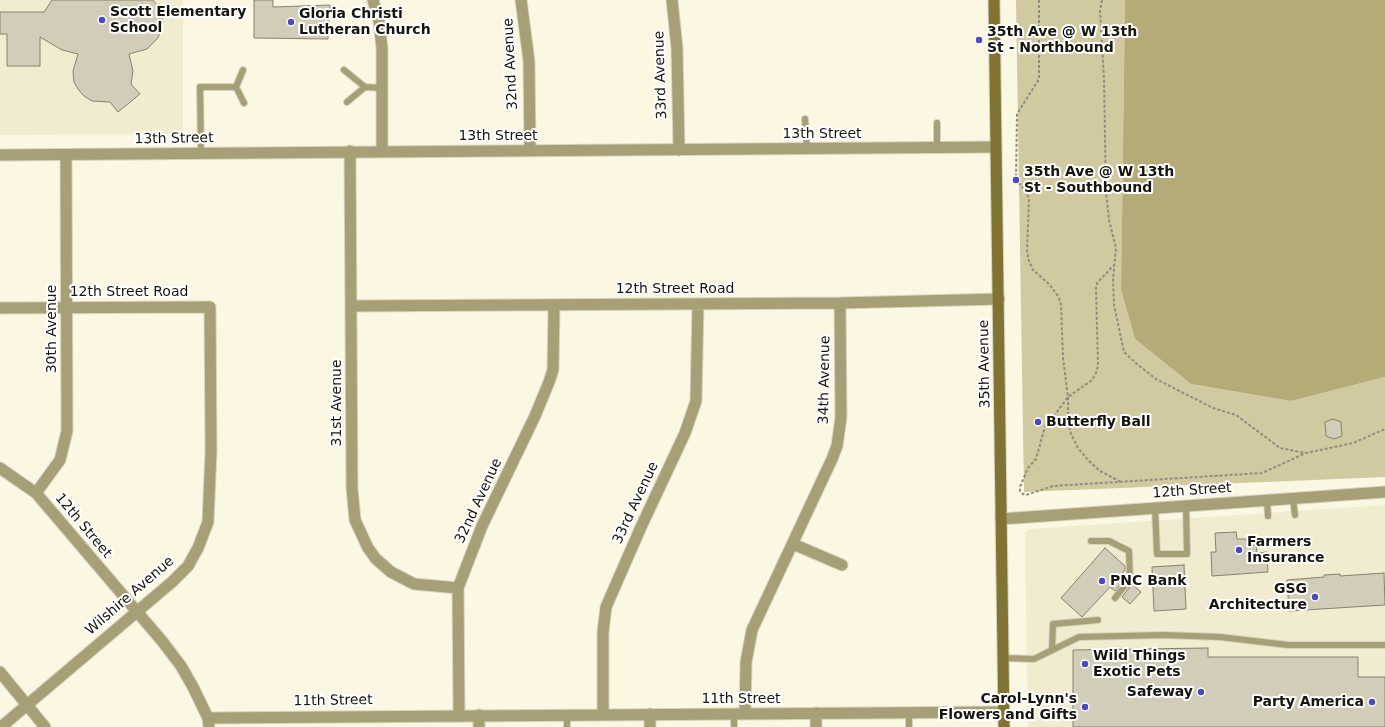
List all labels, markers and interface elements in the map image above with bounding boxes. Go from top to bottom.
place label: Scott Elementary School [110,4,246,36]
place label: Gloria Christi Lutheran Church [299,6,431,38]
marker: Scott Elementary School [97,15,107,25]
marker: Gloria Christi Lutheran Church [286,17,296,27]
street label: 32nd Avenue [500,18,522,110]
place label: 35th Ave @ W 13th St - Northbound [987,24,1137,56]
street label: 33rd Avenue [651,30,671,120]
marker: 35th Ave @ W 13th St - Northbound [974,35,984,45]
street label: 13th Street [782,126,862,142]
street label: 13th Street [458,128,538,144]
street label: 13th Street [134,130,214,148]
place label: 35th Ave @ W 13th St - Southbound [1024,164,1174,196]
marker: 35th Ave @ W 13th St - Southbound [1011,175,1021,185]
street label: 12th Street Road [616,281,734,297]
street label: 12th Street Road [70,284,188,300]
street label: 30th Avenue [44,285,60,373]
street label: 35th Avenue [976,320,994,408]
street label: 34th Avenue [816,336,834,424]
street label: 31st Avenue [329,359,345,447]
place label: Butterfly Ball [1046,414,1151,430]
marker: Butterfly Ball [1033,417,1043,427]
street label: 32nd Avenue [452,456,506,546]
street label: 33rd Avenue [610,459,662,547]
street label: 12th Street [1152,480,1232,502]
street label: 12th Street [51,490,115,562]
place label: Farmers Insurance [1247,534,1325,566]
marker: Farmers Insurance [1234,545,1244,555]
street label: Wilshire Avenue [82,553,178,639]
place label: PNC Bank [1110,573,1187,589]
marker: PNC Bank [1097,576,1107,586]
place label: GSG Architecture [1209,581,1307,614]
marker: GSG Architecture [1310,592,1320,602]
place label: Wild Things Exotic Pets [1093,648,1186,680]
marker: Wild Things Exotic Pets [1080,659,1090,669]
place label: Safeway [1127,684,1193,700]
marker: Safeway [1196,687,1206,697]
street label: 11th Street [701,691,781,707]
place label: Carol-Lynn's Flowers and Gifts [939,691,1077,724]
street label: 11th Street [293,692,373,710]
place label: Party America [1253,694,1364,710]
marker: Party America [1367,697,1377,707]
marker: Carol-Lynn's Flowers and Gifts [1080,702,1090,712]

